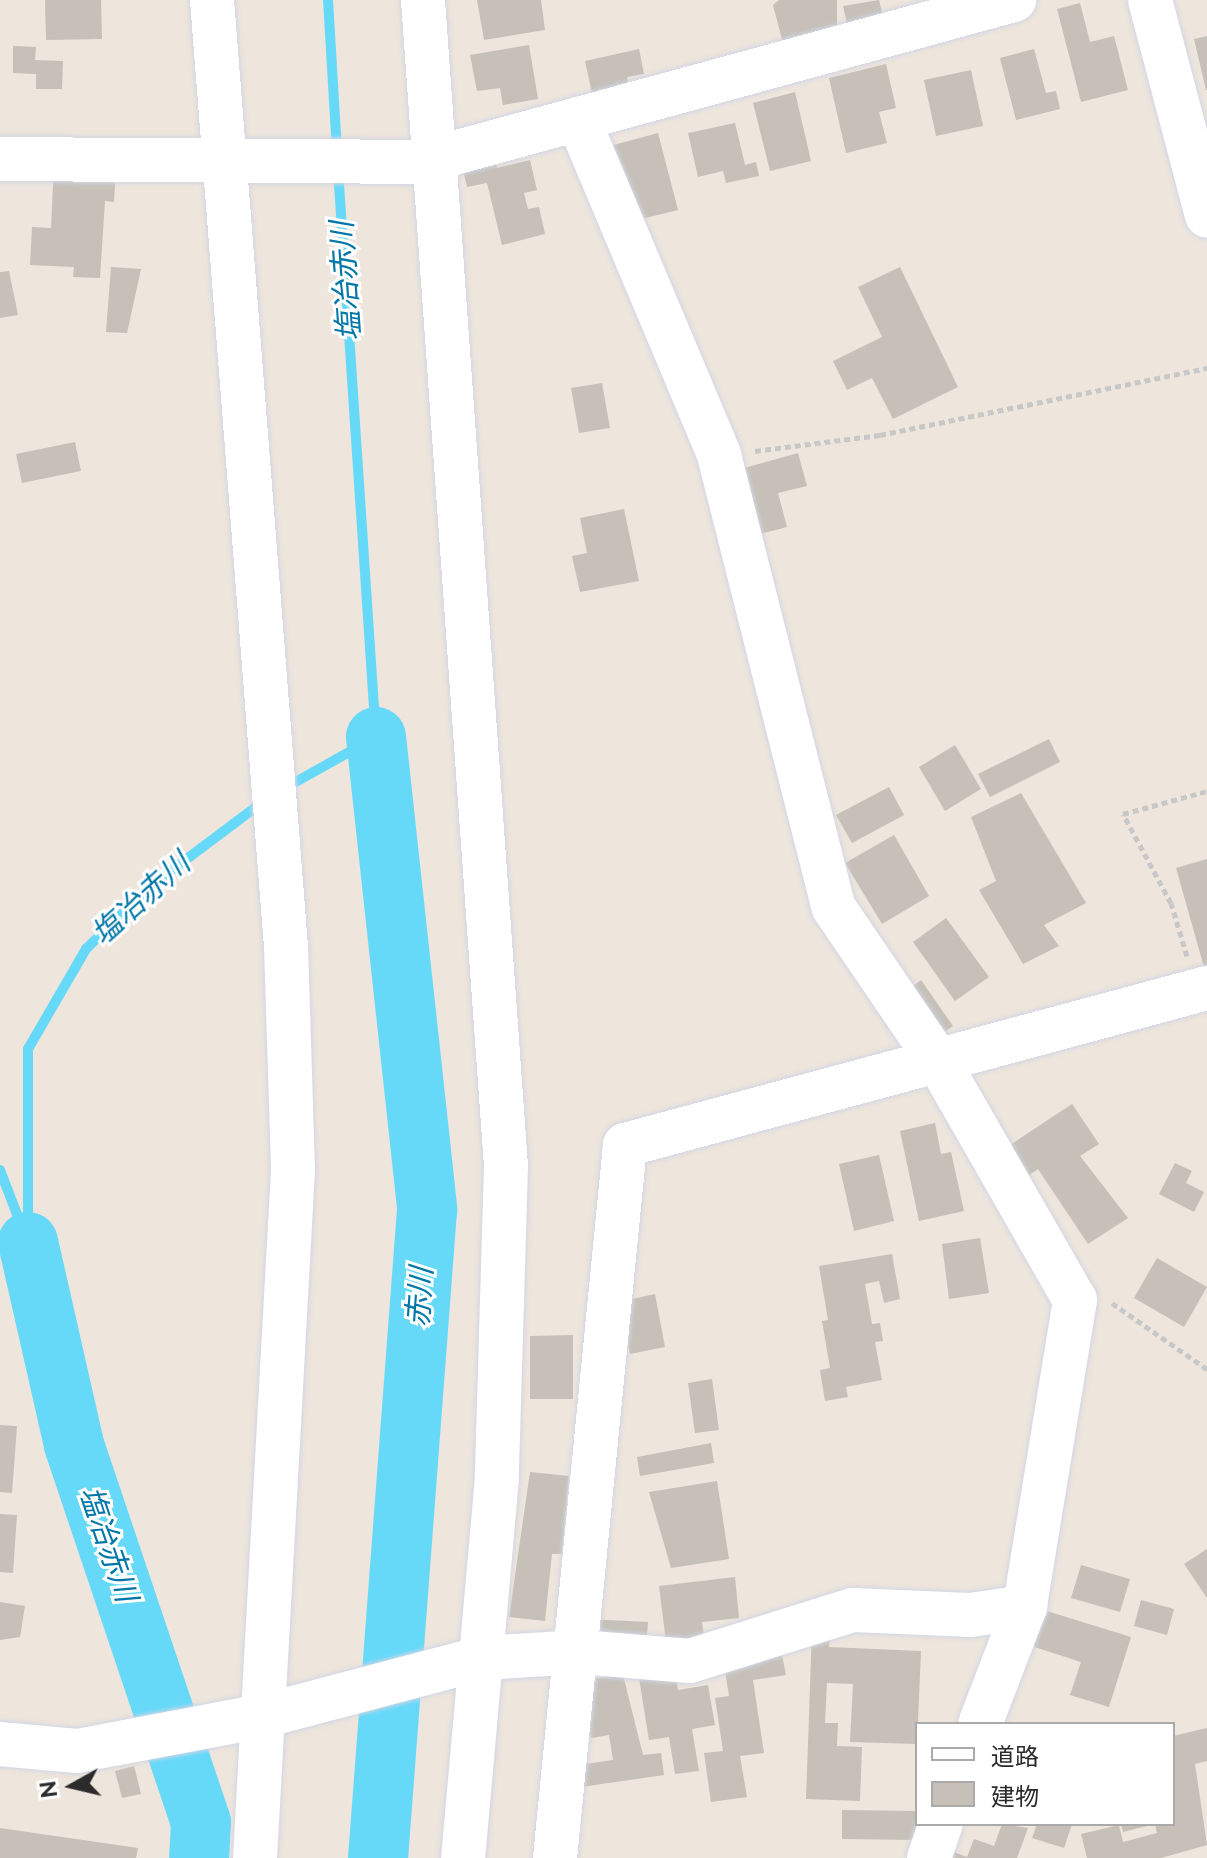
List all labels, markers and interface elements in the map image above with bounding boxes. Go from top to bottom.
water label: 塩冶赤川 [324,220,368,342]
water label: 塩冶赤川 [84,845,198,953]
water label: 赤川 [400,1266,440,1328]
water label: 塩冶赤川 [71,1481,145,1607]
legend [915,1722,1175,1826]
text: 道路 [991,1742,1039,1771]
north arrow [32,1746,112,1826]
text: N [34,1779,62,1799]
text: 建物 [991,1782,1039,1811]

